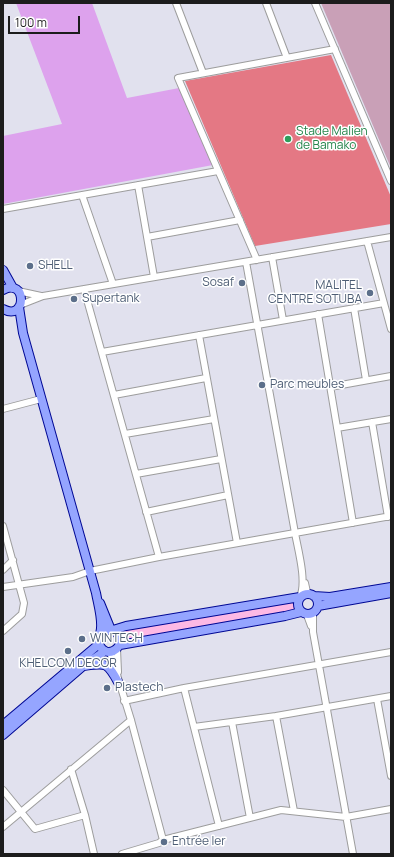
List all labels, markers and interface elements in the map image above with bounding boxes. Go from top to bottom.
scale bar [10,8,82,34]
text: 100 m [15,14,47,31]
place label: Stade Malien de Bamako [296,125,368,153]
marker: Stade Malien de Bamako [283,134,293,144]
place label: SHELL [38,259,73,273]
marker: SHELL [25,261,35,271]
place label: Sosaf [202,276,234,290]
marker: Sosaf [237,278,247,288]
place label: MALITEL CENTRE SOTUBA [268,279,362,307]
marker: MALITEL CENTRE SOTUBA [365,288,375,298]
place label: Supertank [82,292,140,306]
marker: Supertank [69,294,79,304]
place label: Parc meubles [270,378,344,392]
marker: Parc meubles [257,380,267,390]
place label: WINTECH [90,632,143,646]
marker: WINTECH [77,634,87,644]
marker: KHELCOM DECOR [63,646,73,656]
place label: KHELCOM DECOR [19,657,117,671]
place label: Plastech [115,681,163,695]
marker: Plastech [102,683,112,693]
place label: Entrée Ier [172,835,226,849]
marker: Entrée Ier [159,837,169,847]

